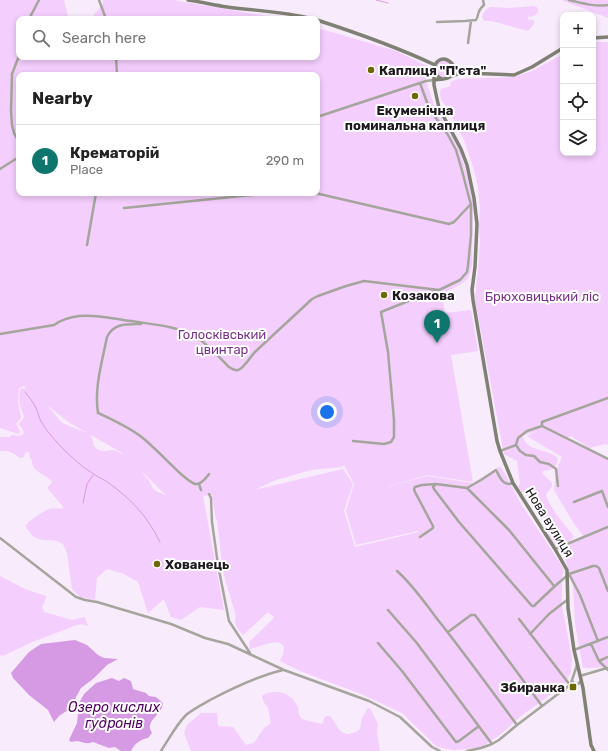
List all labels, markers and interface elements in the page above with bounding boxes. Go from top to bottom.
map controls [560,12,596,156]
button: + [560,12,596,48]
search box [16,16,320,60]
icon: search [30,27,52,49]
text: Search here [62,29,146,47]
button: − [560,48,596,84]
place label: Каплиця "П'єта" [379,63,486,78]
marker: Каплиця "П'єта" [366,65,376,75]
button: locate [560,84,596,120]
text: Nearby [32,88,93,108]
marker: Екуменічна поминальна каплиця [410,91,420,101]
place label: Екуменічна поминальна каплиця [345,103,485,133]
button: layers [560,120,596,156]
text: Крематорій [70,144,159,162]
text: 1 [42,153,48,168]
text: 290 m [266,153,304,168]
text: Place [70,162,103,177]
place label: Козакова [392,288,455,303]
park label: Брюховицький ліс [485,289,599,304]
marker: Козакова [379,290,389,300]
pin: 1 [424,310,450,343]
park label: Голосківський цвинтар [178,327,266,357]
your location [317,402,337,422]
street label: Нова вулиця [522,485,577,560]
place label: Хованець [165,557,229,572]
marker: Хованець [152,559,162,569]
place label: Збиранка [500,680,565,695]
marker: Збиранка [568,682,578,692]
water label: Озеро кислих гудронів [68,699,161,732]

